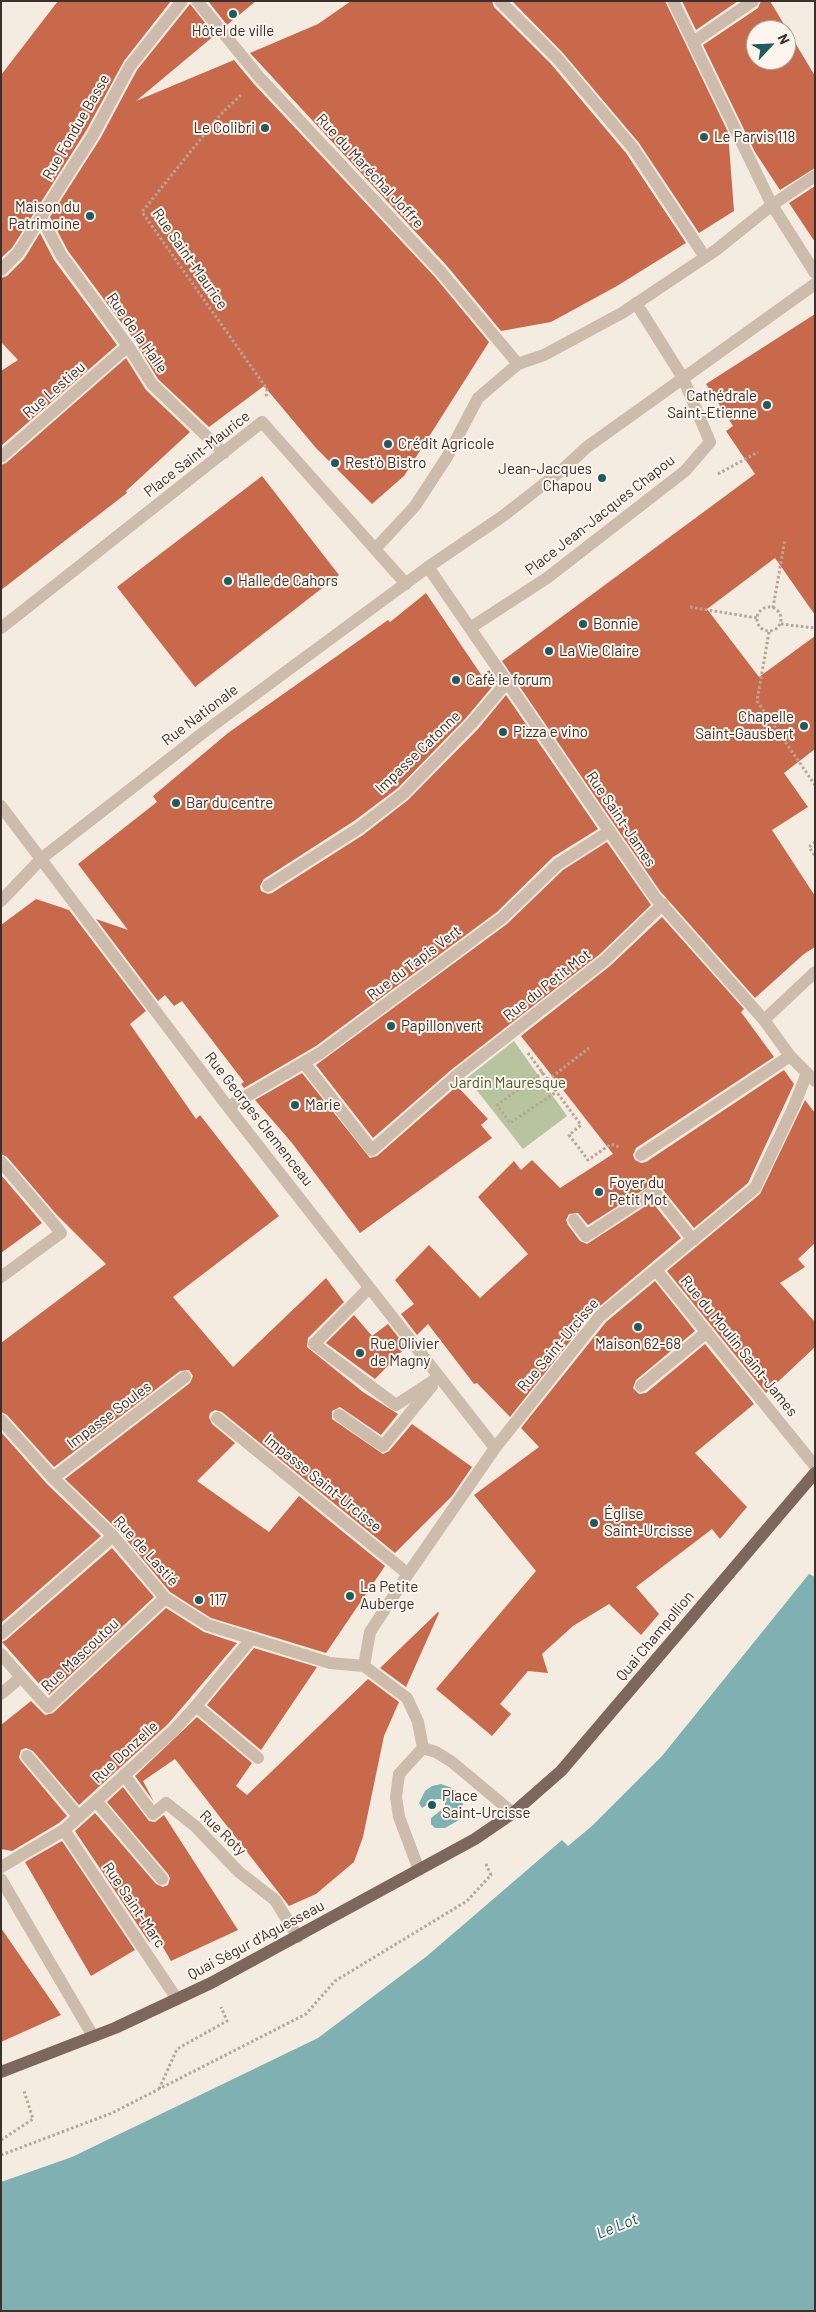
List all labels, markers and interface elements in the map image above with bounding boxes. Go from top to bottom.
marker: Hôtel de ville [227,8,239,20]
north arrow [746,20,796,70]
place label: Hôtel de ville [192,22,274,40]
text: N [774,31,794,47]
street label: Rue Fondue Basse [39,71,113,183]
street label: Rue du Maréchal Joffre [312,110,428,232]
place label: Le Colibri [193,119,255,137]
marker: Le Colibri [259,122,271,134]
place label: Le Parvis 118 [714,128,795,146]
marker: Le Parvis 118 [698,131,710,143]
place label: Maison du Patrimoine [9,198,80,233]
street label: Rue Saint-Maurice [148,205,232,313]
marker: Maison du Patrimoine [84,210,96,222]
street label: Rue de la Halle [103,289,171,377]
street label: Rue Lestieu [19,358,89,422]
place label: Cathédrale Saint-Etienne [667,387,757,422]
marker: Cathédrale Saint-Etienne [761,399,773,411]
street label: Place Saint-Maurice [140,407,254,501]
place label: Crédit Agricole [398,435,494,453]
marker: Crédit Agricole [382,438,394,450]
street label: Place Jean-Jacques Chapou [522,451,678,579]
place label: Rest'ò Bistro [345,454,426,472]
marker: Rest'ò Bistro [329,457,341,469]
place label: Jean-Jacques Chapou [498,460,592,495]
marker: Jean-Jacques Chapou [596,472,608,484]
place label: Halle de Cahors [238,572,338,590]
marker: Halle de Cahors [222,575,234,587]
place label: Bonnie [593,615,639,633]
marker: Bonnie [577,618,589,630]
place label: La Vie Claire [559,642,639,660]
marker: La Vie Claire [543,645,555,657]
place label: Café le forum [466,671,551,689]
marker: Café le forum [450,674,462,686]
street label: Rue Nationale [158,681,242,749]
street label: Impasse Catonne [372,707,464,797]
place label: Chapelle Saint-Gausbert [695,708,794,743]
marker: Chapelle Saint-Gausbert [798,720,810,732]
place label: Pizza e vino [513,723,588,741]
marker: Pizza e vino [497,726,509,738]
street label: Rue Saint-James [582,768,660,870]
place label: Bar du centre [186,794,273,812]
marker: Bar du centre [170,797,182,809]
street label: Rue du Tapis Vert [363,922,465,1004]
street label: Rue du Petit Mot [500,945,594,1025]
place label: Papillon vert [401,1017,482,1035]
marker: Papillon vert [385,1020,397,1032]
street label: Rue Georges Clemenceau [201,1048,317,1190]
park label: Jardin Mauresque [450,1074,566,1092]
place label: Marie [305,1096,341,1114]
marker: Marie [289,1099,301,1111]
place label: Foyer du Petit Mot [609,1174,668,1209]
marker: Foyer du Petit Mot [593,1186,605,1198]
street label: Rue du Moulin Saint-James [677,1272,801,1420]
street label: Rue Saint-Urcisse [514,1295,602,1395]
marker: Maison 62-68 [632,1321,644,1333]
place label: Rue Olivier de Magny [370,1335,439,1370]
place label: Maison 62-68 [595,1335,681,1353]
marker: Rue Olivier de Magny [354,1347,366,1359]
street label: Impasse Soules [63,1377,155,1453]
street label: Impasse Saint-Urcisse [261,1430,385,1536]
place label: Église Saint-Urcisse [604,1505,692,1540]
street label: Rue de Lastié [110,1512,182,1590]
marker: Église Saint-Urcisse [588,1517,600,1529]
place label: La Petite Auberge [360,1578,418,1613]
street label: Quai Champollion [612,1587,698,1685]
marker: La Petite Auberge [344,1590,356,1602]
place label: 117 [209,1591,227,1609]
marker: 117 [193,1594,205,1606]
street label: Rue Mascoutou [38,1615,122,1695]
street label: Rue Donzelle [88,1717,162,1787]
place label: Place Saint-Urcisse [442,1787,530,1822]
marker: Place Saint-Urcisse [426,1799,438,1811]
street label: Rue Roty [196,1806,250,1860]
street label: Rue Saint-Marc [99,1859,169,1951]
street label: Quai Ségur d'Aguesseau [185,1896,327,1984]
water label: Le Lot [593,2209,641,2243]

